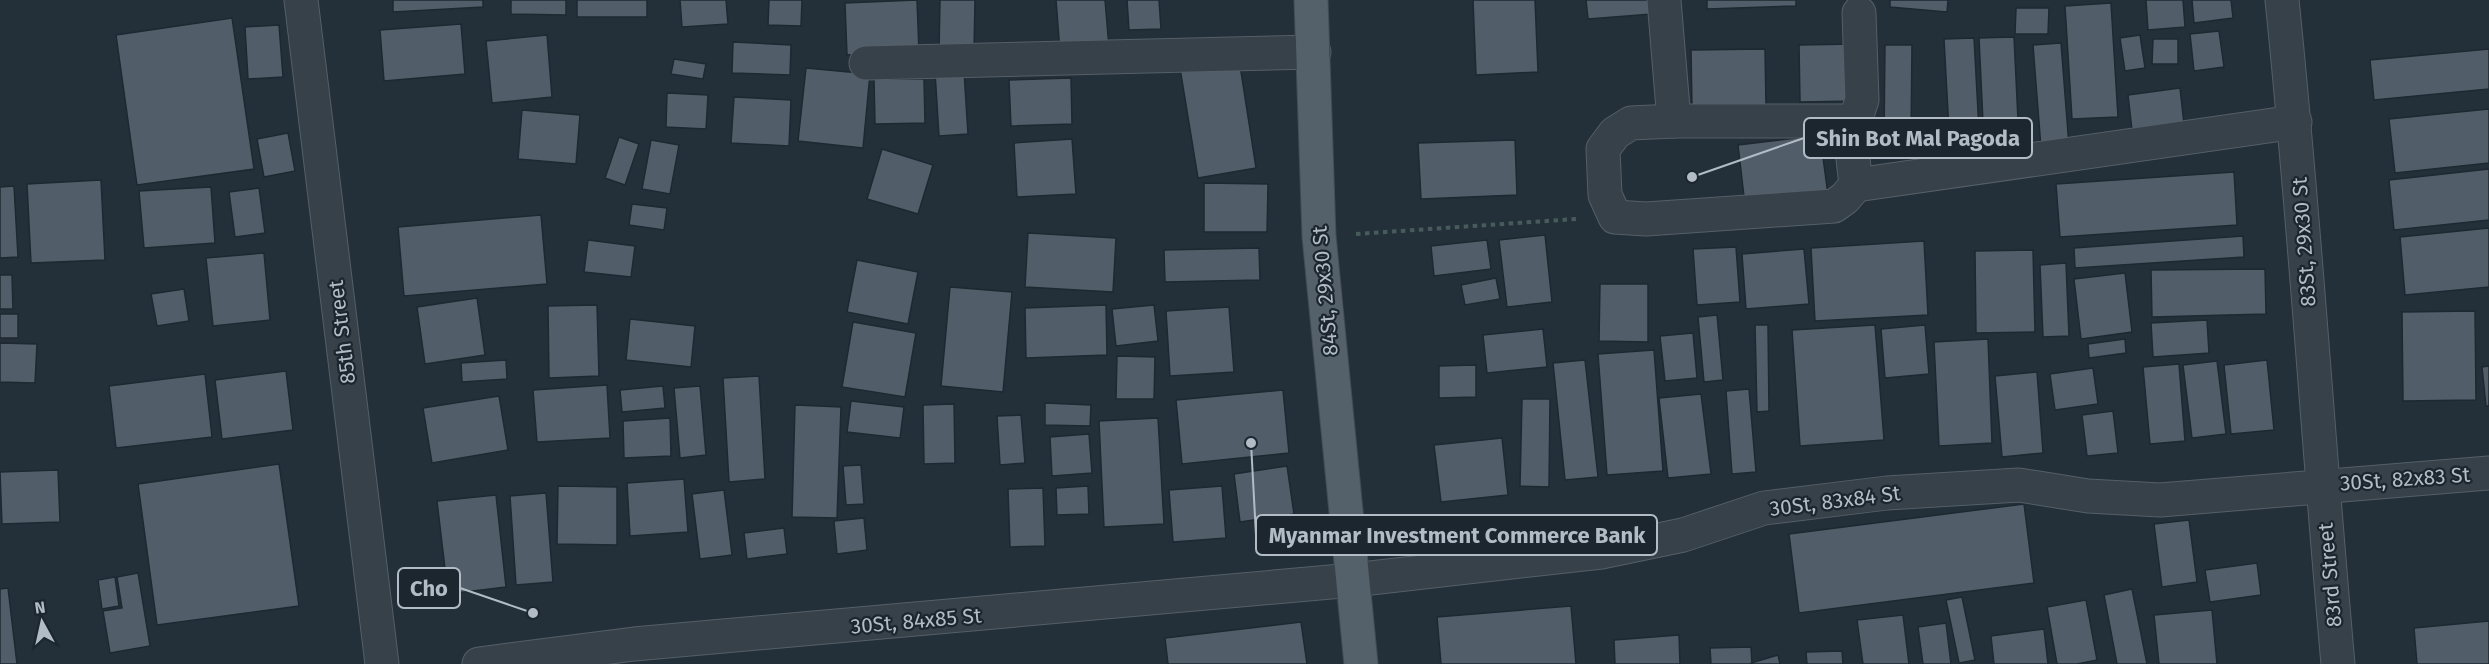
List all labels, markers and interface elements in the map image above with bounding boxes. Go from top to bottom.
callout: Shin Bot Mal Pagoda [1804,118,2032,158]
text: Shin Bot Mal Pagoda [1816,125,2020,152]
street label: 83St, 29x30 St [2286,176,2322,308]
street label: 84St, 29x30 St [1306,225,1344,357]
street label: 85th Street [323,278,361,385]
street label: 30St, 82x83 St [2339,461,2471,497]
street label: 30St, 83x84 St [1768,480,1902,522]
callout: Myanmar Investment Commerce Bank [1256,515,1657,555]
street label: 83rd Street [2312,521,2348,628]
text: Myanmar Investment Commerce Bank [1269,522,1646,549]
callout: Cho [398,568,460,608]
text: Cho [410,575,448,602]
north arrow [12,592,72,652]
text: N [33,597,47,618]
street label: 30St, 84x85 St [849,602,983,640]

